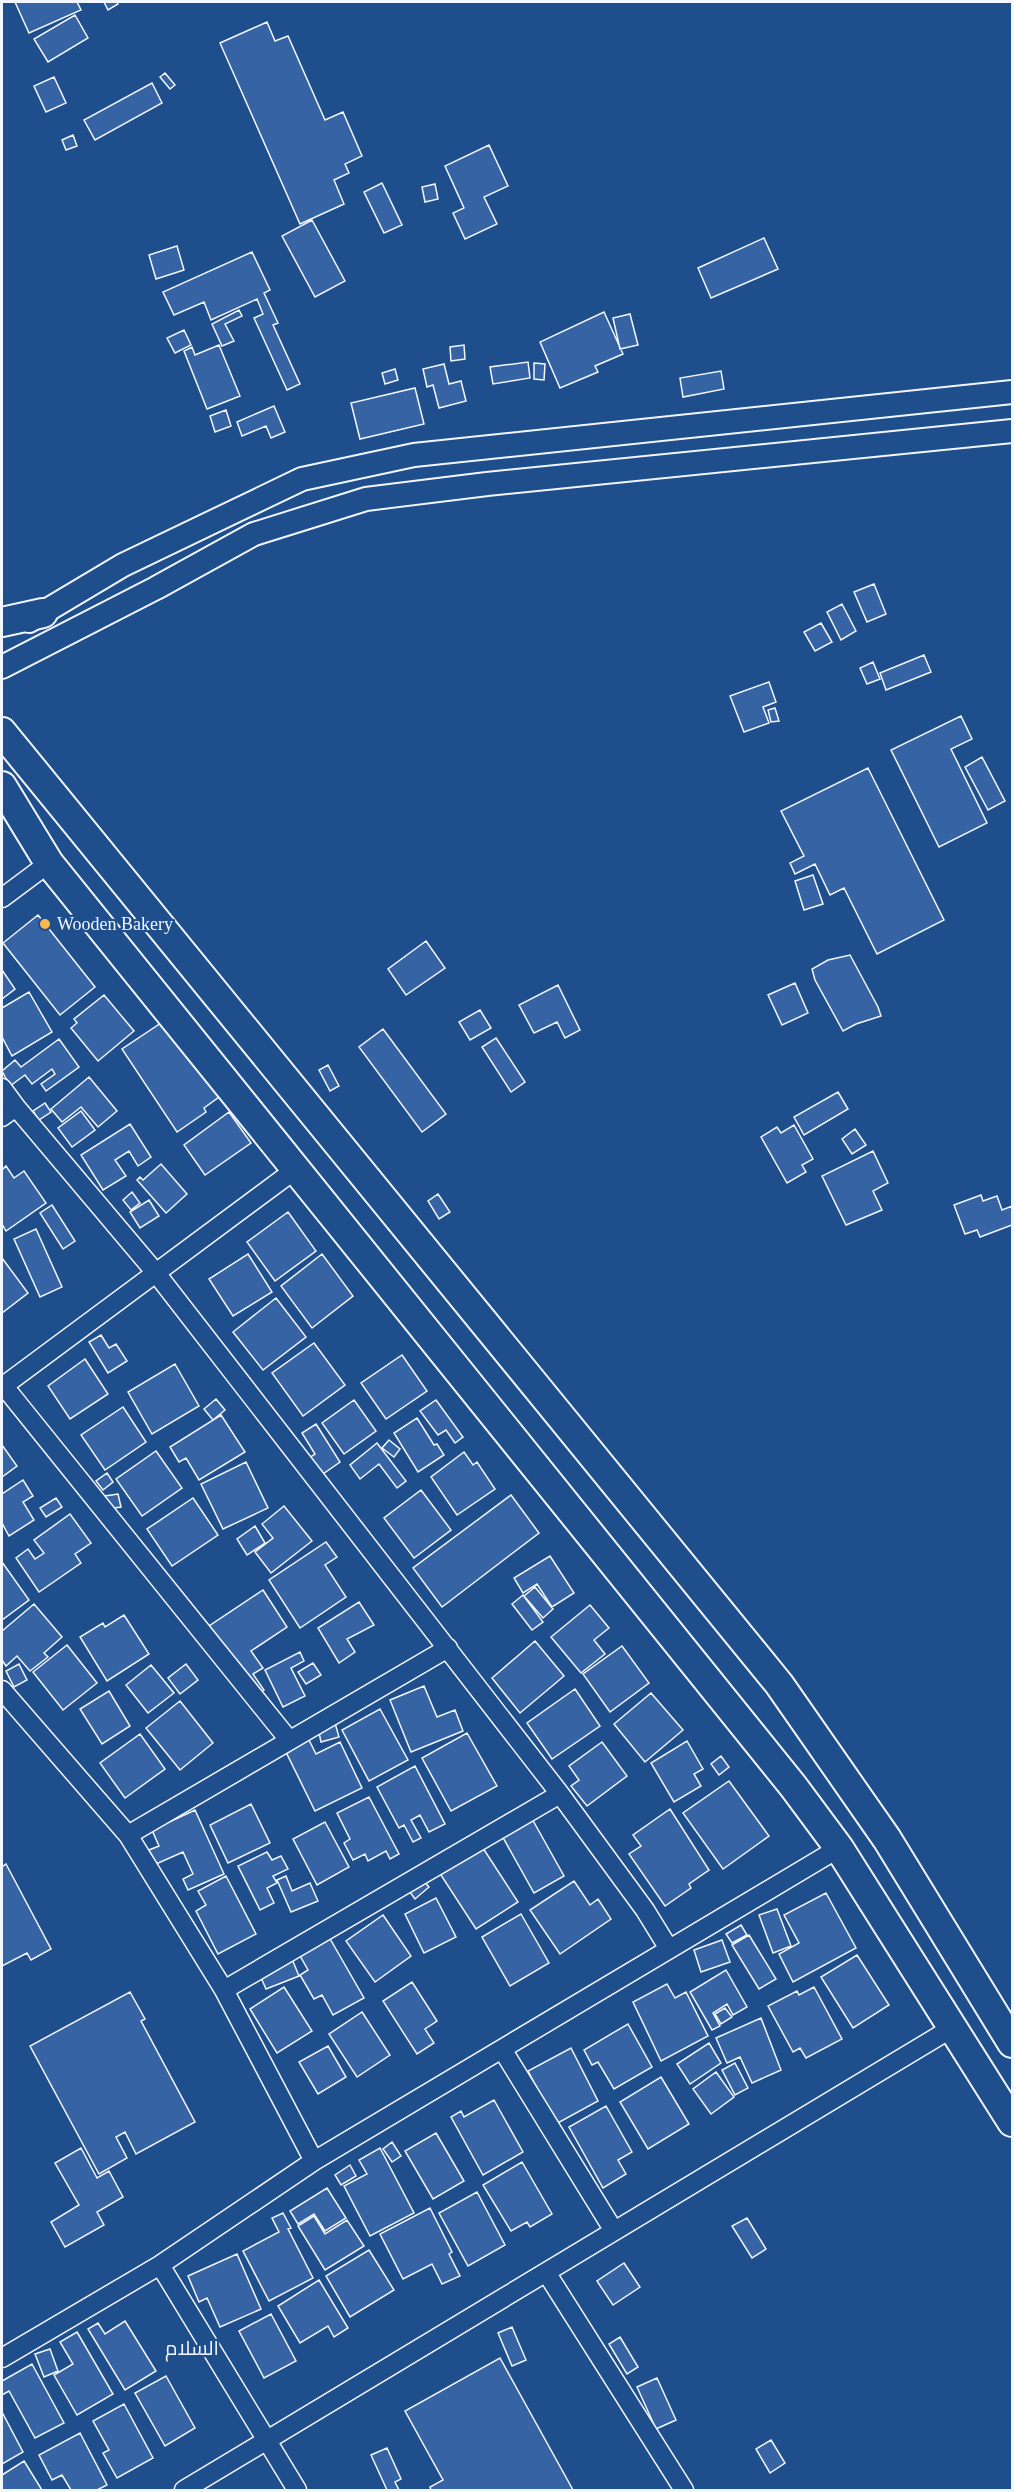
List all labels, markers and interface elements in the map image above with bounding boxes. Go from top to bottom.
place label: Wooden Bakery [57,914,173,934]
marker: Wooden Bakery [38,917,52,931]
district label: السلام [165,2337,219,2362]

